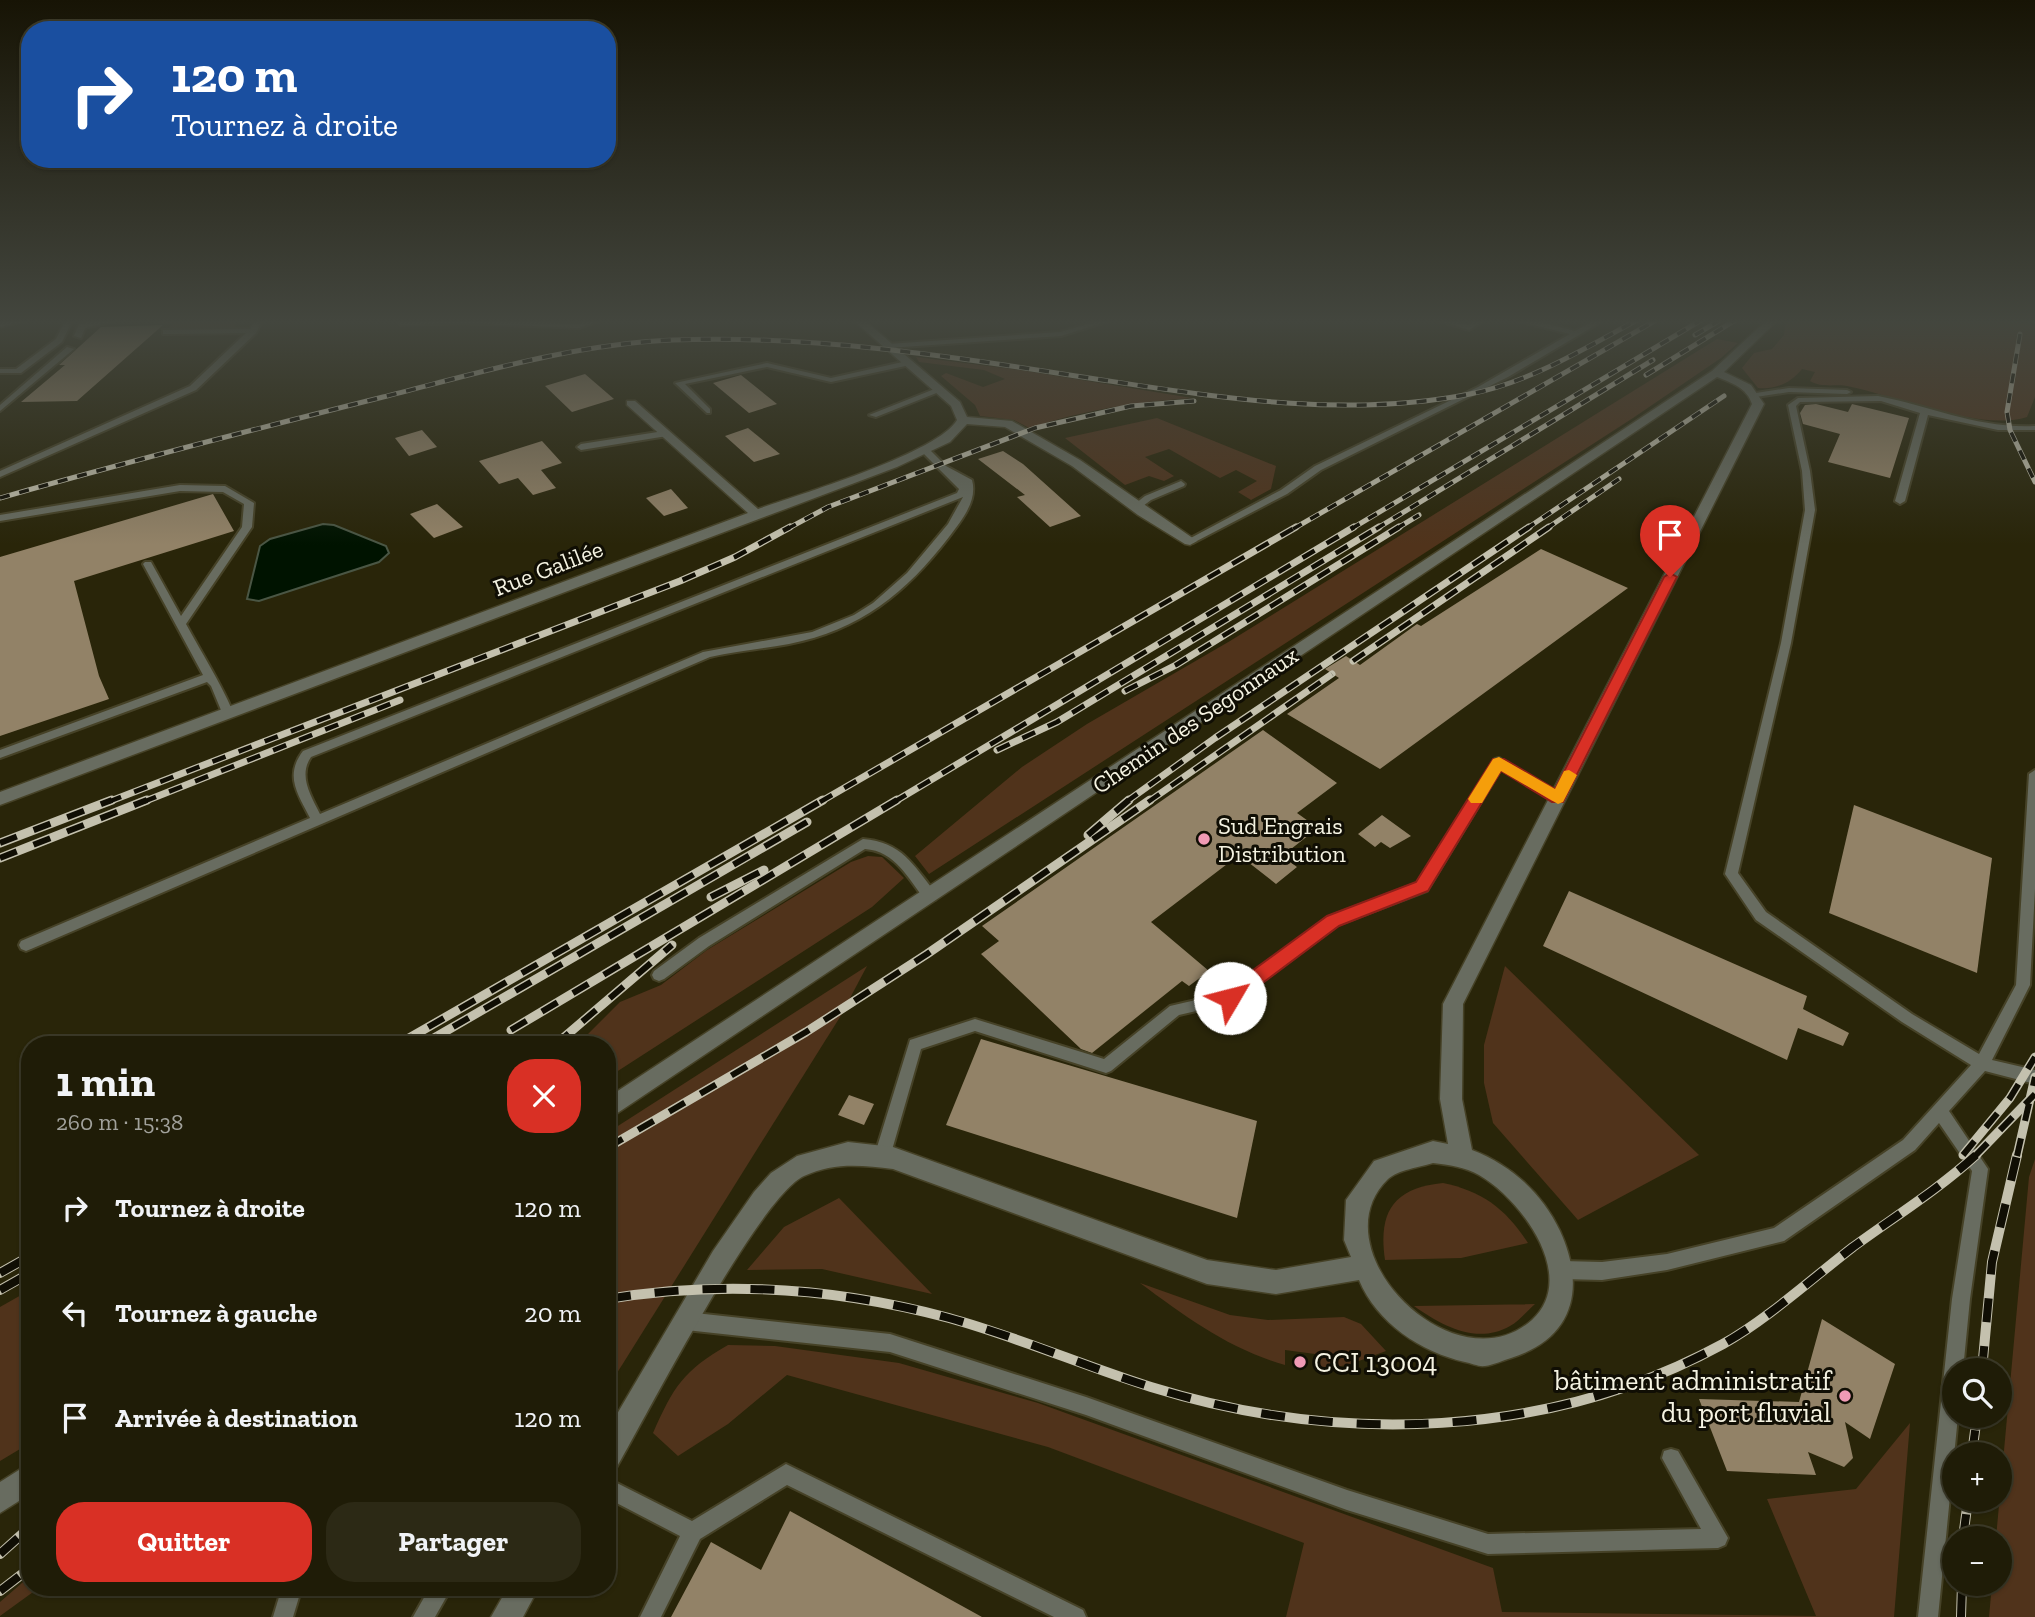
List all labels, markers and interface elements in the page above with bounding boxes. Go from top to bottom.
text: 120 m [171,46,297,105]
icon: right [56,49,147,140]
text: Tournez à droite [171,106,398,144]
pin [1640,505,1700,577]
icon: arrive [1651,516,1689,554]
street label: Rue Galilée [489,534,607,602]
street label: Chemin des Segonnaux [1087,640,1303,800]
place label: Sud Engrais Distribution [1218,811,1346,868]
marker: Sud Engrais Distribution [1196,831,1212,847]
position arrow [1193,961,1267,1035]
text: 1 min [56,1056,155,1107]
button: close [507,1059,581,1133]
text: 260 m · 15:38 [56,1108,183,1136]
icon: right [56,1189,94,1227]
text: Tournez à droite [115,1192,305,1224]
text: 120 m [514,1192,581,1224]
icon: left [56,1294,94,1332]
text: Tournez à gauche [115,1297,317,1329]
text: 20 m [524,1297,581,1329]
place label: CCI 13004 [1314,1346,1437,1379]
marker: CCI 13004 [1292,1354,1308,1370]
map controls [1942,1358,2012,1596]
button: search [1942,1358,2012,1428]
place label: bâtiment administratif du port fluvial [1553,1364,1833,1429]
marker: bâtiment administratif du port fluvial [1837,1388,1853,1404]
icon: arrive [56,1399,94,1437]
text: Arrivée à destination [115,1402,358,1434]
text: 120 m [514,1402,581,1434]
button: + [1942,1442,2012,1512]
button: Quitter [56,1502,312,1582]
button: Partager [326,1502,581,1582]
button: − [1942,1526,2012,1596]

